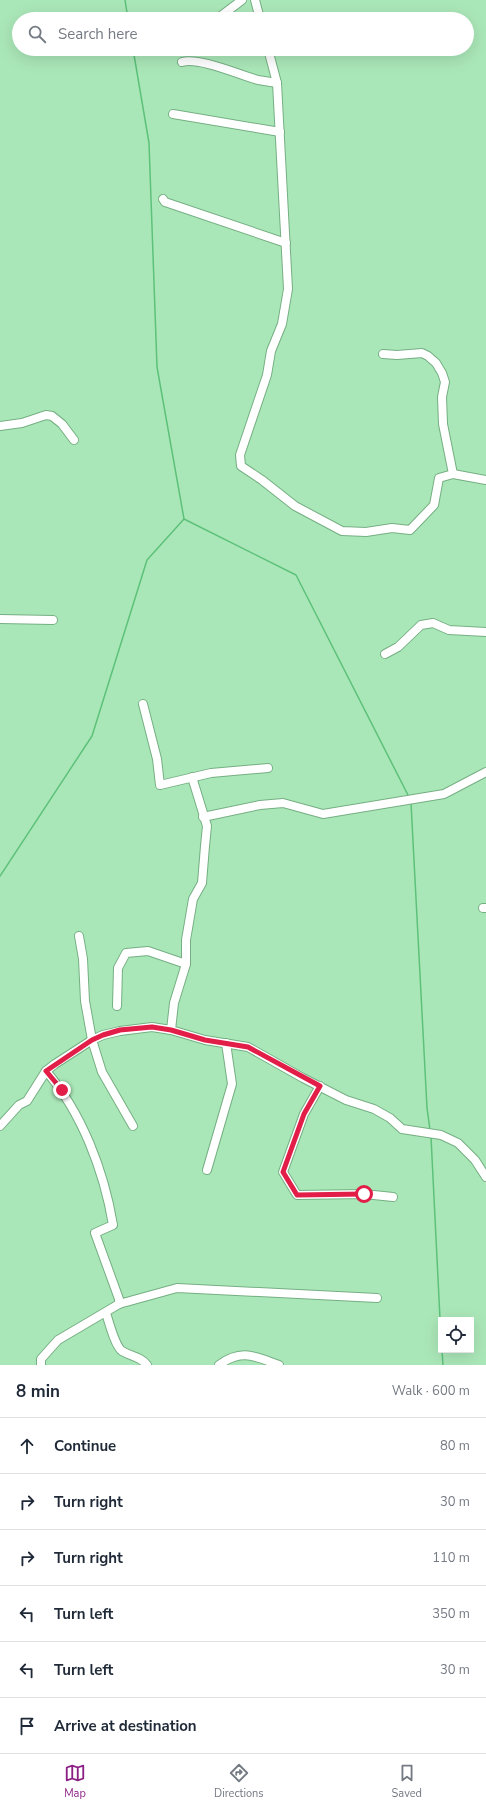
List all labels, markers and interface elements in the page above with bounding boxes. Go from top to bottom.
search box [12,12,474,56]
icon: search [26,23,48,45]
text: Search here [58,24,138,44]
route end [53,1081,71,1099]
route start [355,1185,373,1203]
map controls [438,1317,474,1353]
button: locate [438,1317,474,1353]
text: 8 min [16,1380,60,1403]
text: Walk · 600 m [392,1382,470,1400]
icon: ahead [16,1435,38,1457]
text: Continue [54,1436,116,1456]
text: 80 m [440,1437,470,1455]
icon: right [16,1491,38,1513]
text: Turn right [54,1492,123,1512]
text: 30 m [440,1493,470,1511]
icon: right [16,1547,38,1569]
text: Turn right [54,1548,123,1568]
text: 110 m [432,1549,470,1567]
icon: left [16,1603,38,1625]
text: Turn left [54,1604,113,1624]
text: 350 m [432,1605,470,1623]
icon: left [16,1659,38,1681]
text: Turn left [54,1660,113,1680]
text: 30 m [440,1661,470,1679]
icon: arrive [16,1715,38,1737]
text: Arrive at destination [54,1716,197,1736]
tab: Map [64,1762,86,1801]
tab: Directions [214,1762,264,1801]
tab: Saved [392,1762,422,1801]

